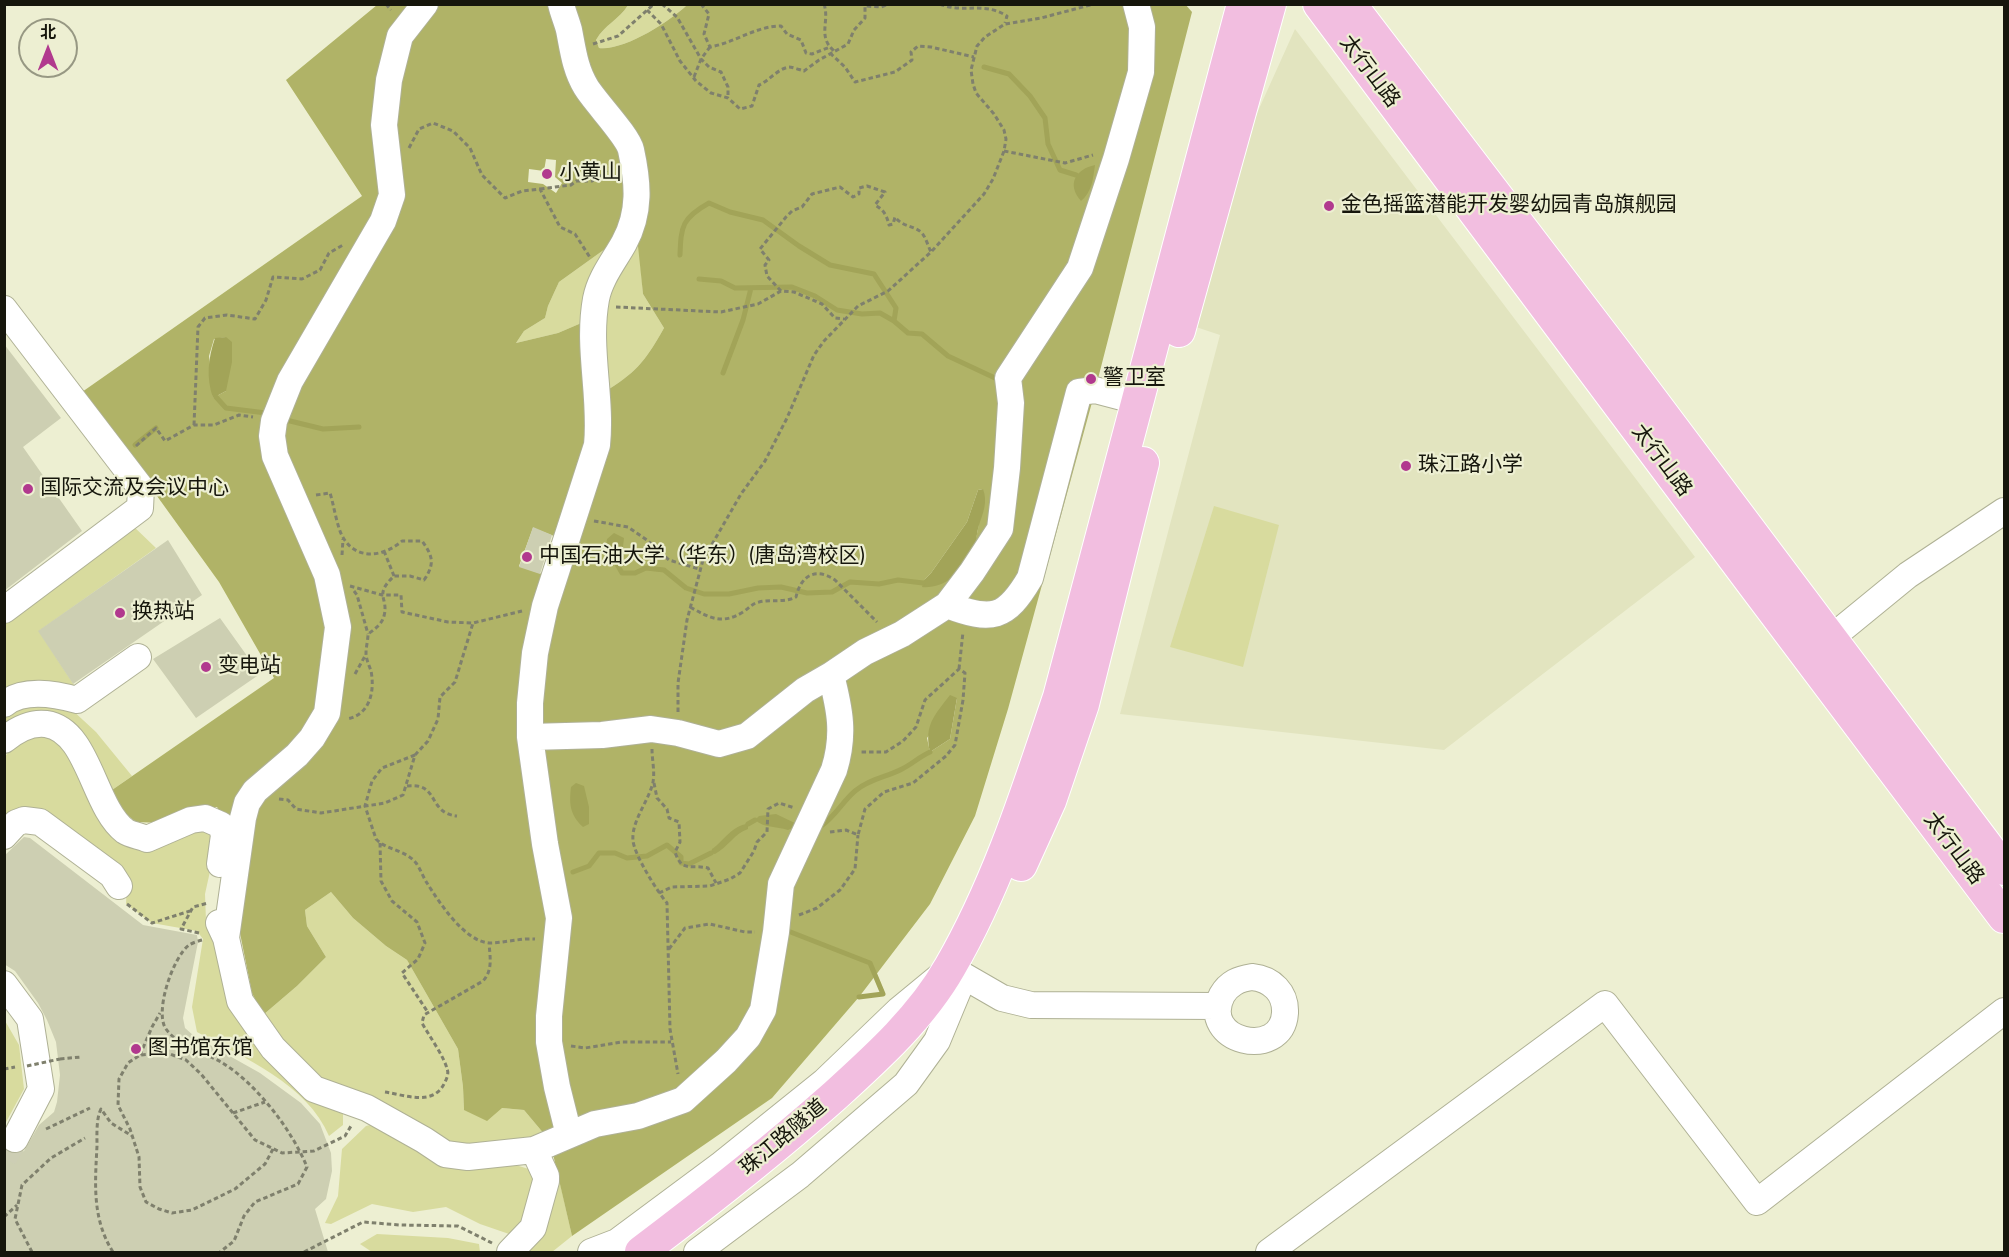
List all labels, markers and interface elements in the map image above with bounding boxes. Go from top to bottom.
north arrow [18,18,78,78]
text: 北 [40,20,56,44]
street label: 太行山路 [1334,31,1404,113]
place label: 小黄山 [559,161,622,187]
marker: 小黄山 [540,167,554,181]
place label: 金色摇篮潜能开发婴幼园青岛旗舰园 [1341,193,1677,219]
marker: 金色摇篮潜能开发婴幼园青岛旗舰园 [1322,199,1336,213]
place label: 警卫室 [1103,366,1166,392]
marker: 警卫室 [1084,372,1098,386]
street label: 太行山路 [1626,420,1696,502]
place label: 珠江路小学 [1418,453,1523,479]
marker: 珠江路小学 [1399,459,1413,473]
place label: 国际交流及会议中心 [40,476,229,502]
marker: 国际交流及会议中心 [21,482,35,496]
place label: 中国石油大学（华东）(唐岛湾校区) [539,544,865,570]
marker: 中国石油大学（华东）(唐岛湾校区) [520,550,534,564]
place label: 换热站 [132,600,195,626]
marker: 换热站 [113,606,127,620]
place label: 变电站 [218,654,281,680]
marker: 变电站 [199,660,213,674]
street label: 太行山路 [1918,808,1988,890]
place label: 图书馆东馆 [148,1036,253,1062]
marker: 图书馆东馆 [129,1042,143,1056]
street label: 珠江路隧道 [736,1095,832,1181]

